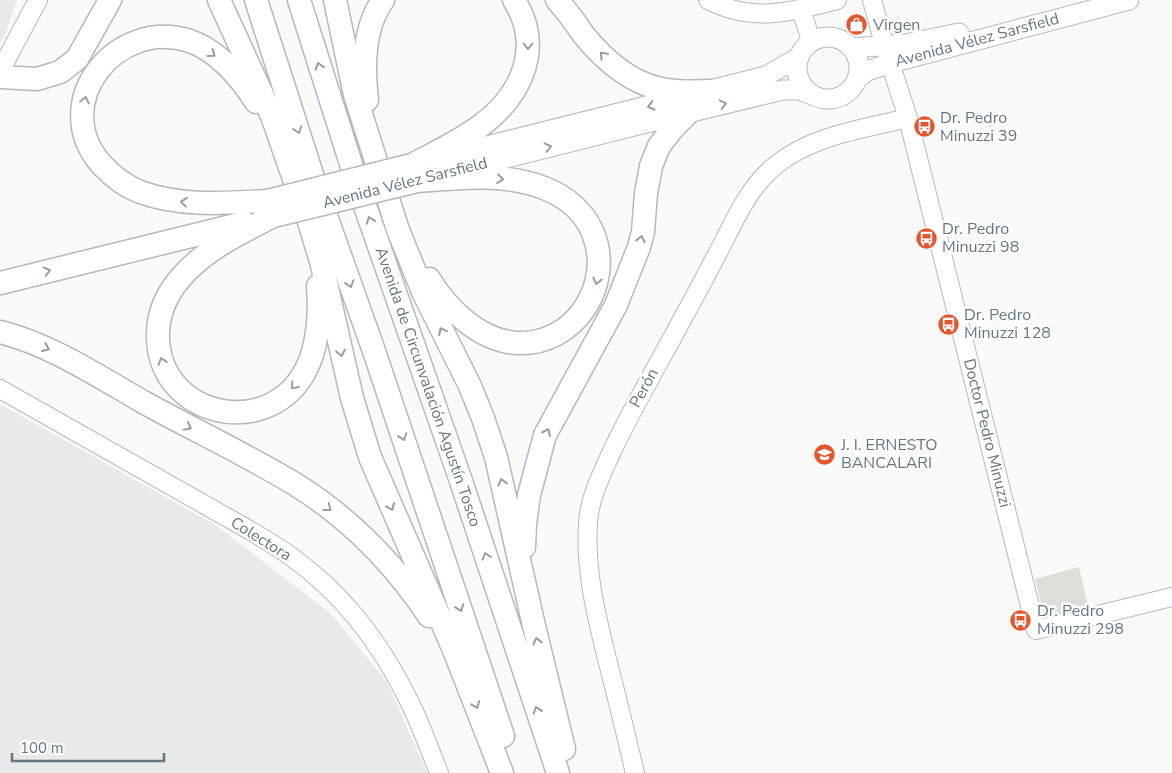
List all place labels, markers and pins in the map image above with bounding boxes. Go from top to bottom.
shop icon: Virgen [845,13,869,37]
place label: Virgen [872,14,920,36]
place label: Dr. Pedro Minuzzi 39 [940,107,1017,147]
bus stop icon: Dr. Pedro Minuzzi 39 [912,115,936,139]
place label: Dr. Pedro Minuzzi 98 [942,218,1019,258]
bus stop icon: Dr. Pedro Minuzzi 98 [914,226,938,250]
place label: Dr. Pedro Minuzzi 128 [964,304,1051,344]
bus stop icon: Dr. Pedro Minuzzi 128 [936,312,960,336]
place label: J. I. ERNESTO BANCALARI [840,434,937,474]
school or university icon: J. I. ERNESTO BANCALARI [813,442,837,466]
place label: Dr. Pedro Minuzzi 298 [1037,600,1124,640]
bus stop icon: Dr. Pedro Minuzzi 298 [1009,608,1033,632]

